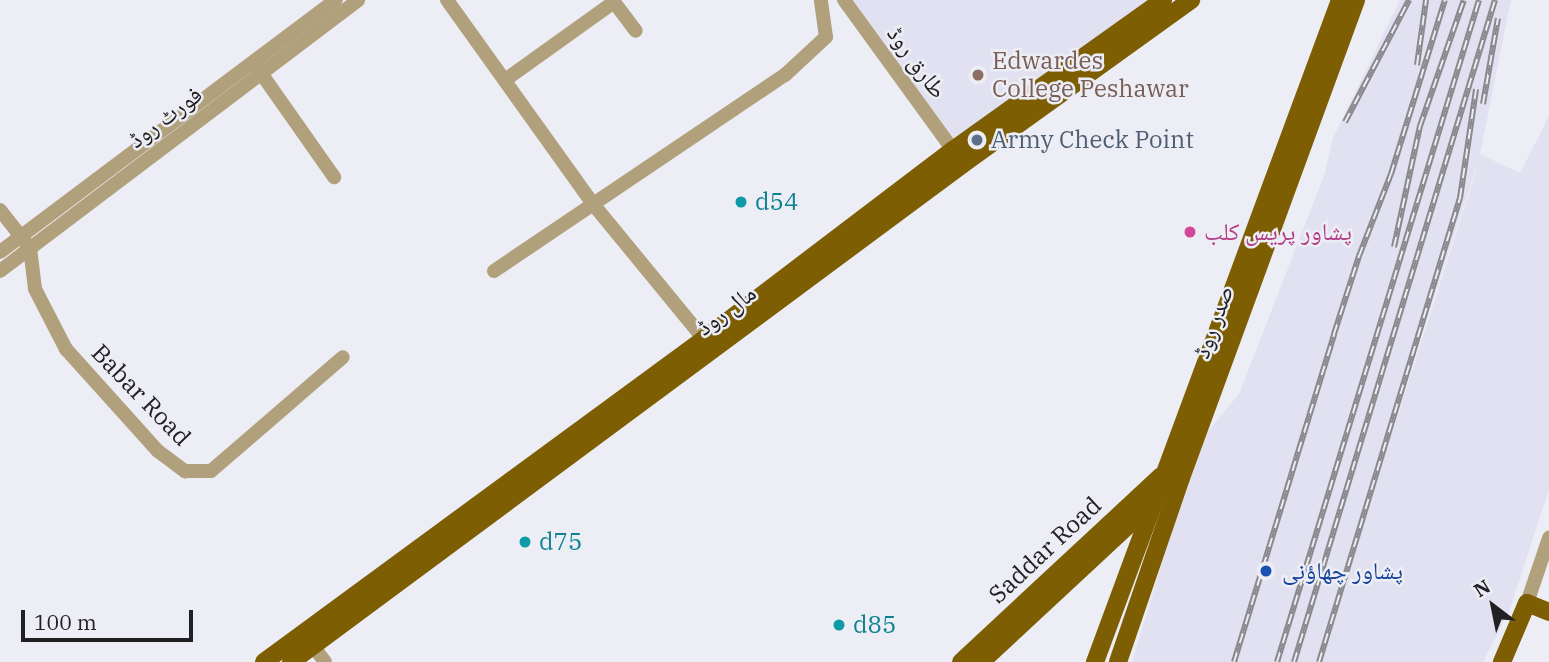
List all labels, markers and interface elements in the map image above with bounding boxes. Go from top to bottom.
street label: طارق روڈ [881,20,953,104]
place label: Edwardes College Peshawar [992,47,1189,103]
marker: Edwardes College Peshawar [970,67,986,83]
street label: فورٹ روڈ [122,80,208,154]
place label: Army Check Point [991,126,1194,154]
marker: Army Check Point [969,132,985,148]
place label: d54 [755,188,798,216]
marker: d54 [733,194,749,210]
place label: پشاور پریس کلب [1204,218,1352,246]
marker: پشاور پریس کلب [1182,224,1198,240]
street label: مال روڈ [690,278,762,342]
street label: صدر روڈ [1187,282,1239,362]
street label: Babar Road [85,338,197,452]
street label: Saddar Road [983,491,1107,609]
place label: d75 [539,528,582,556]
marker: d75 [517,534,533,550]
place label: پشاور چھاؤنی [1282,557,1403,585]
marker: پشاور چھاؤنی [1256,561,1276,581]
north arrow [1458,571,1528,641]
text: N [1469,574,1495,602]
scale bar [24,596,196,640]
text: 100 m [34,608,97,636]
place label: d85 [853,611,896,639]
marker: d85 [831,617,847,633]

